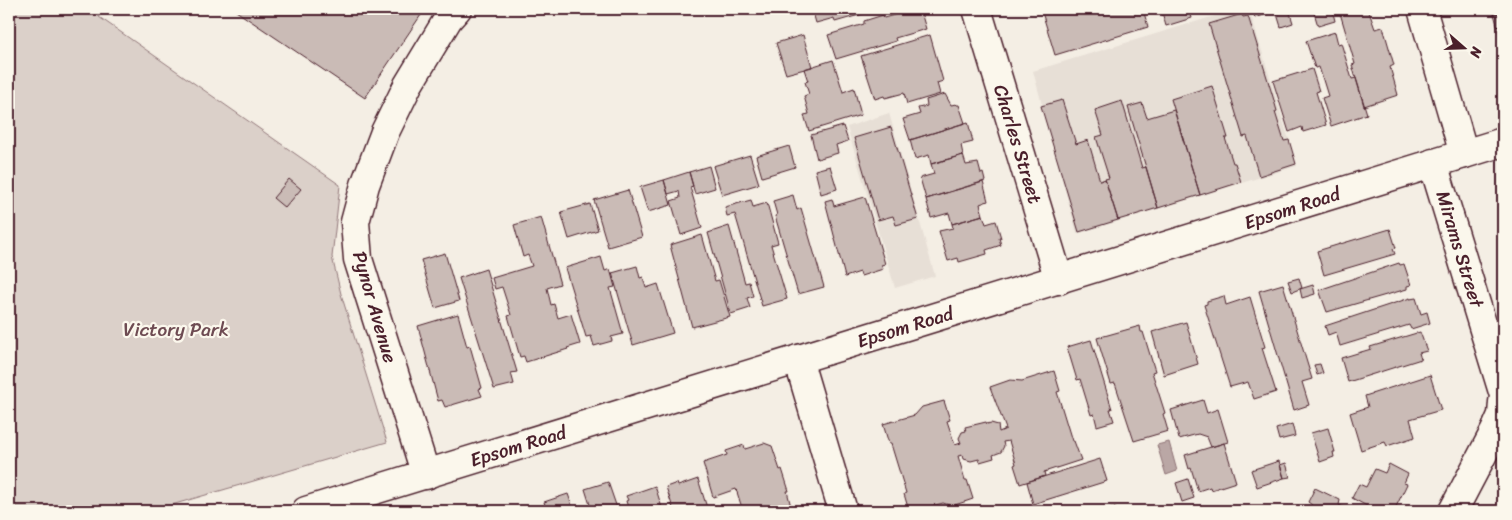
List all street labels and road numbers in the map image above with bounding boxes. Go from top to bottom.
street label: Charles Street [984,80,1052,208]
street label: Epsom Road [1240,176,1346,239]
street label: Mirams Street [1427,186,1494,313]
street label: Pynor Avenue [343,247,407,367]
street label: Epsom Road [853,296,959,357]
street label: Epsom Road [466,415,572,476]

